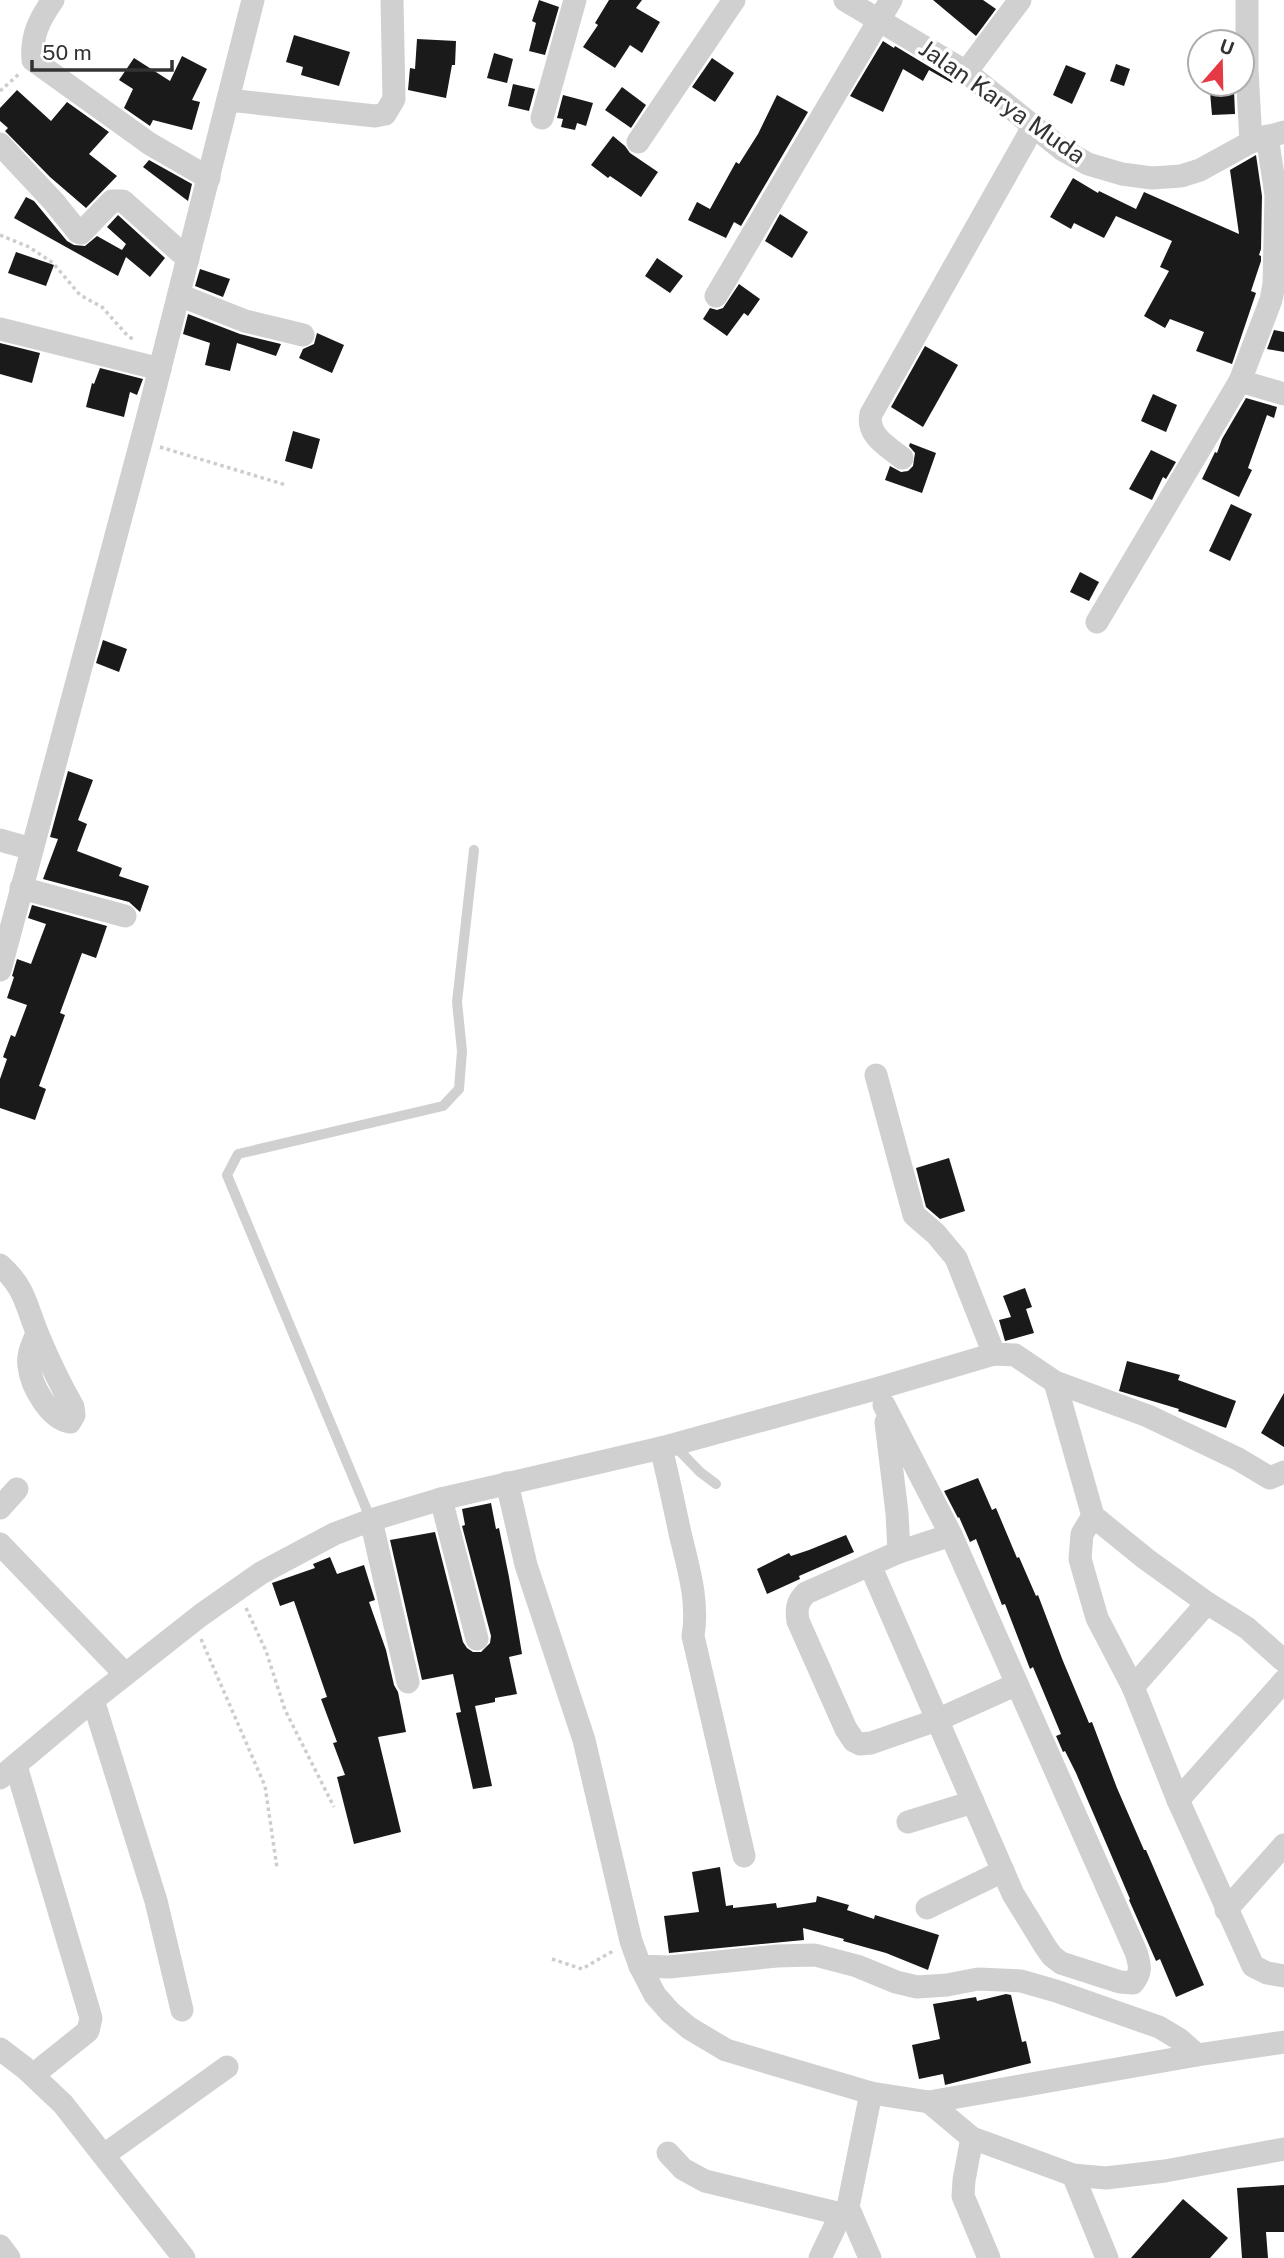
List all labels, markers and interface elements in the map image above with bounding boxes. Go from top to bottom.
scale bar [32,28,172,72]
north arrow [1186,28,1256,98]
street label: Jalan Karya Muda [914,33,1091,169]
text: U [1217,34,1237,60]
text: 50 m [42,40,92,65]

